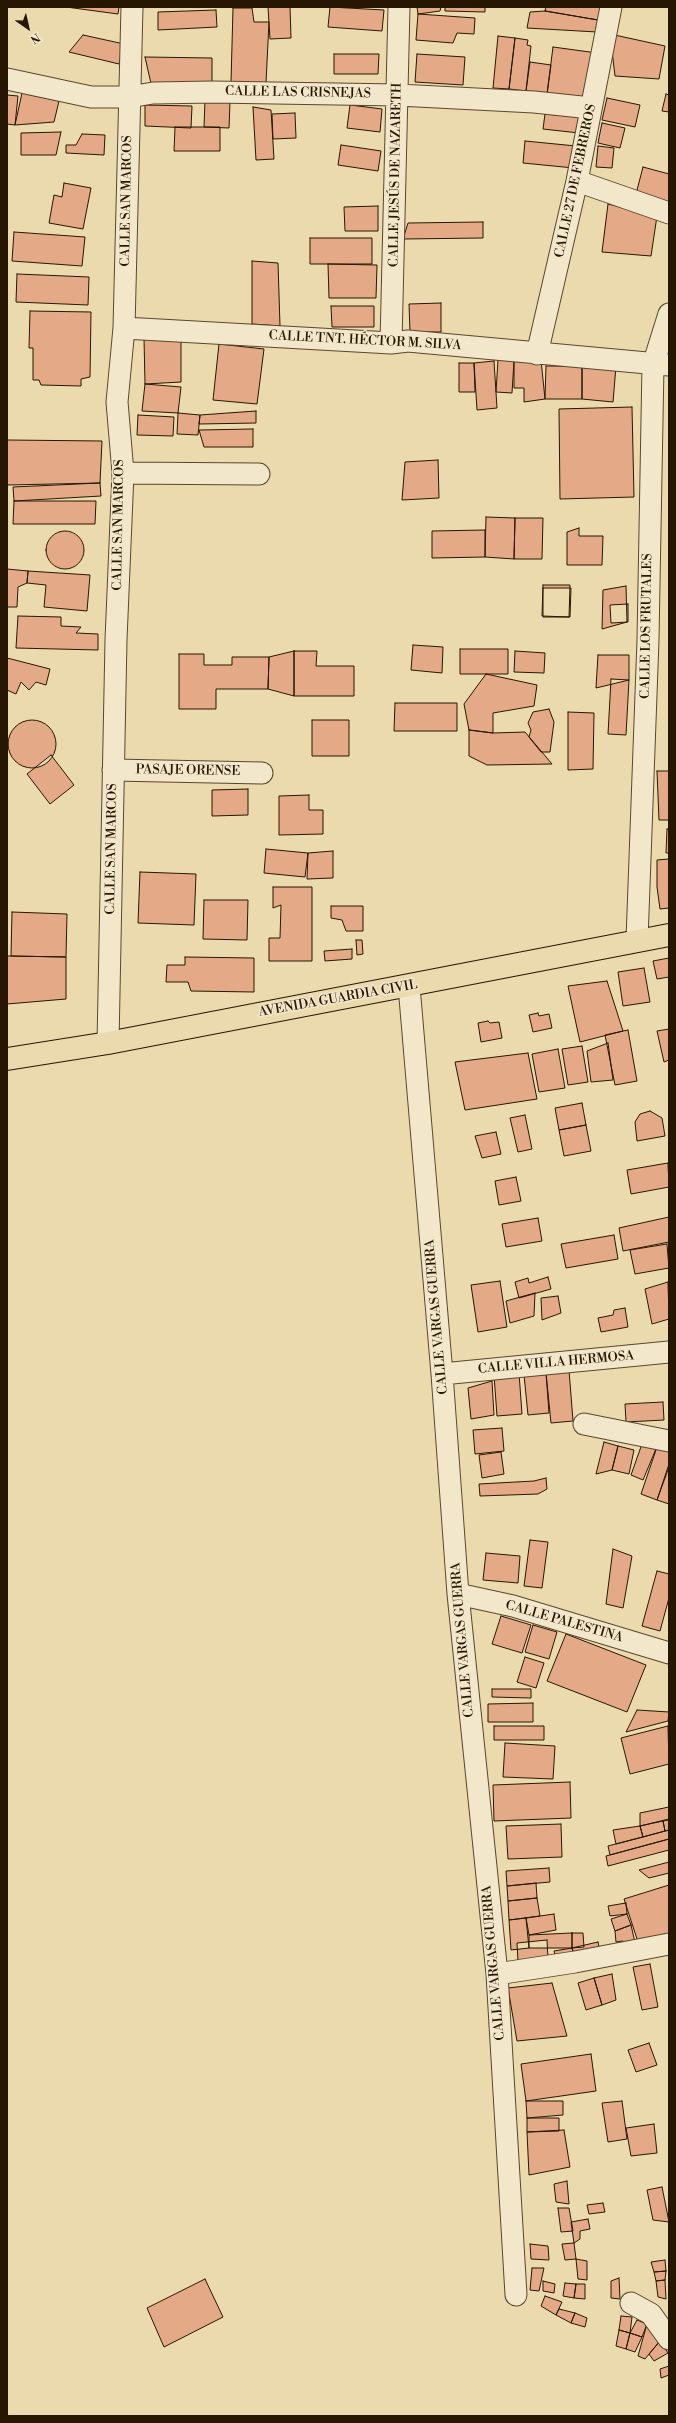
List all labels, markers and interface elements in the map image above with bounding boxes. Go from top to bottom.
north arrow [8,8,48,48]
text: N [27,30,42,46]
street label: CALLE JESÚS DE NAZARETH [387,83,405,267]
street label: CALLE LAS CRISNEJAS [225,84,371,102]
street label: CALLE 27 DE FEBREROS [552,103,600,259]
street label: CALLE SAN MARCOS [118,135,136,267]
street label: CALLE TNT. HÉCTOR M. SILVA [268,328,462,354]
street label: CALLE SAN MARCOS [110,459,128,591]
street label: CALLE LOS FRUTALES [638,553,656,699]
street label: PASAJE ORENSE [136,762,240,780]
street label: CALLE SAN MARCOS [103,783,121,915]
street label: AVENIDA GUARDIA CIVIL [257,977,419,1021]
street label: CALLE VARGAS GUERRA [422,1239,452,1395]
street label: CALLE VILLA HERMOSA [477,1348,635,1378]
street label: CALLE VARGAS GUERRA [448,1562,478,1718]
street label: CALLE PALESTINA [504,1598,624,1646]
street label: CALLE VARGAS GUERRA [479,1885,509,2041]

